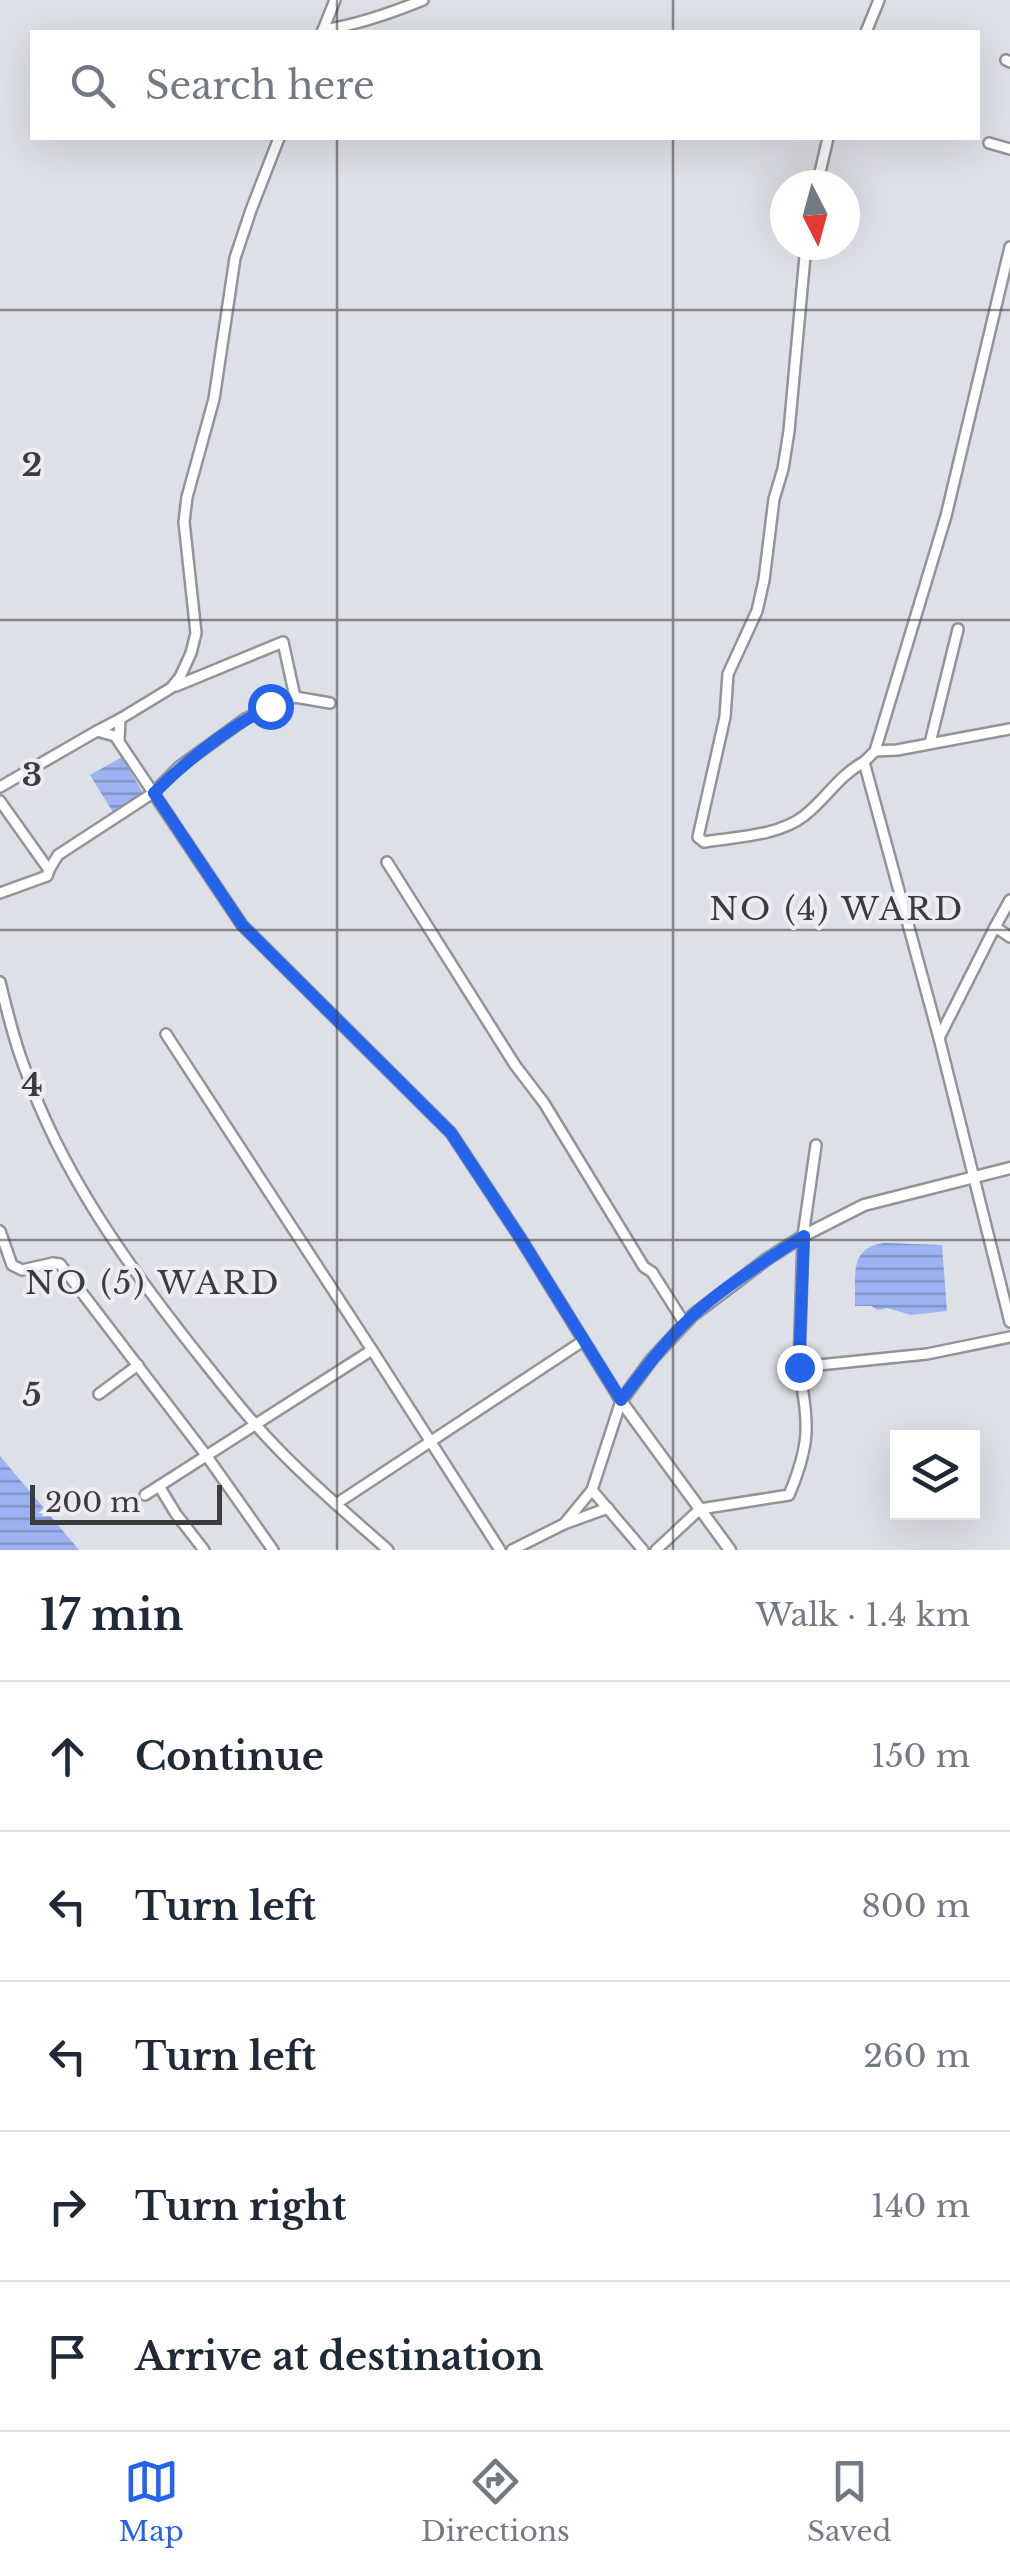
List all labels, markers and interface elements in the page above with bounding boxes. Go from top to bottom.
search box [30,30,980,140]
icon: search [65,58,120,113]
text: Search here [145,62,375,109]
north arrow [770,170,860,260]
text: 2 [22,445,42,485]
route start [248,684,294,730]
text: 3 [22,755,42,795]
district label: NO (4) WARD [709,889,965,929]
text: 4 [21,1065,43,1105]
district label: NO (5) WARD [25,1263,281,1303]
route end [777,1345,823,1391]
text: 5 [22,1375,42,1415]
map controls [890,1430,980,1520]
button: layers [890,1430,980,1520]
scale bar [30,1480,222,1524]
text: 200 m [45,1485,140,1520]
text: 17 min [40,1589,183,1641]
text: Walk · 1.4 km [756,1595,970,1635]
icon: ahead [40,1729,95,1784]
text: Continue [135,1733,324,1780]
text: 150 m [871,1736,970,1776]
icon: left [40,1879,95,1934]
text: Turn left [135,1883,316,1930]
text: 800 m [861,1886,970,1926]
icon: left [40,2029,95,2084]
text: Turn left [135,2033,316,2080]
text: 260 m [863,2036,970,2076]
icon: right [40,2179,95,2234]
text: Turn right [135,2183,346,2230]
text: 140 m [871,2186,970,2226]
icon: arrive [40,2329,95,2384]
text: Arrive at destination [135,2333,544,2380]
tab: Map [119,2454,184,2549]
tab: Directions [421,2454,570,2549]
tab: Saved [807,2454,891,2549]

